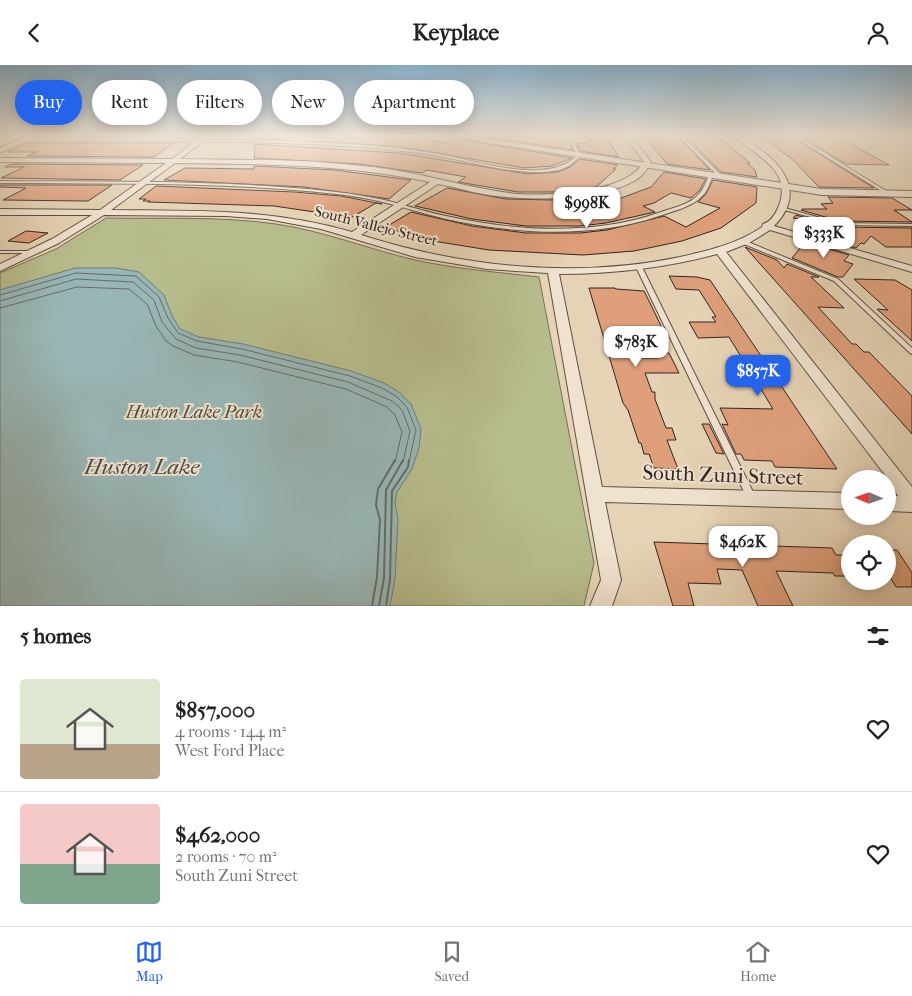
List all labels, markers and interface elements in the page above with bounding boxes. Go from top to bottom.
icon: back [20,19,48,47]
icon: person [864,19,892,47]
text: Keyplace [413,20,499,46]
chip: Buy [15,80,82,125]
chip: Rent [92,80,167,125]
chip: Filters [177,80,262,125]
chip: New [272,80,344,125]
chip: Apartment [354,80,474,125]
pin: $998K [552,186,622,229]
text: $998K [564,193,610,212]
street label: South Vallejo Street [313,202,440,250]
pin: $333K [789,217,859,259]
text: $333K [804,223,844,242]
pin: $783K [601,325,671,368]
text: $783K [615,332,657,351]
pin: $857K [723,355,793,397]
text: $857K [736,361,780,380]
park label: Huston Lake Park [125,402,262,423]
water label: Huston Lake [84,454,201,480]
street label: South Zuni Street [642,460,804,490]
north arrow [841,470,896,525]
map controls [841,470,896,590]
pin: $462K [708,525,778,568]
text: $462K [720,532,766,551]
button: locate [841,535,896,590]
icon: filters [864,622,892,650]
text: 5 homes [20,624,91,648]
text: $857,000 [175,698,255,722]
icon: home [60,699,120,759]
icon: heart [864,715,892,743]
text: 4 rooms · 144 m² [175,722,286,741]
text: West Ford Place [175,741,284,760]
text: $462,000 [175,823,260,847]
icon: home [60,824,120,884]
icon: heart [864,840,892,868]
text: 2 rooms · 70 m² [175,847,277,866]
text: South Zuni Street [175,866,298,885]
tab: Map [135,938,163,985]
tab: Saved [434,938,469,985]
tab: Home [740,938,777,985]

